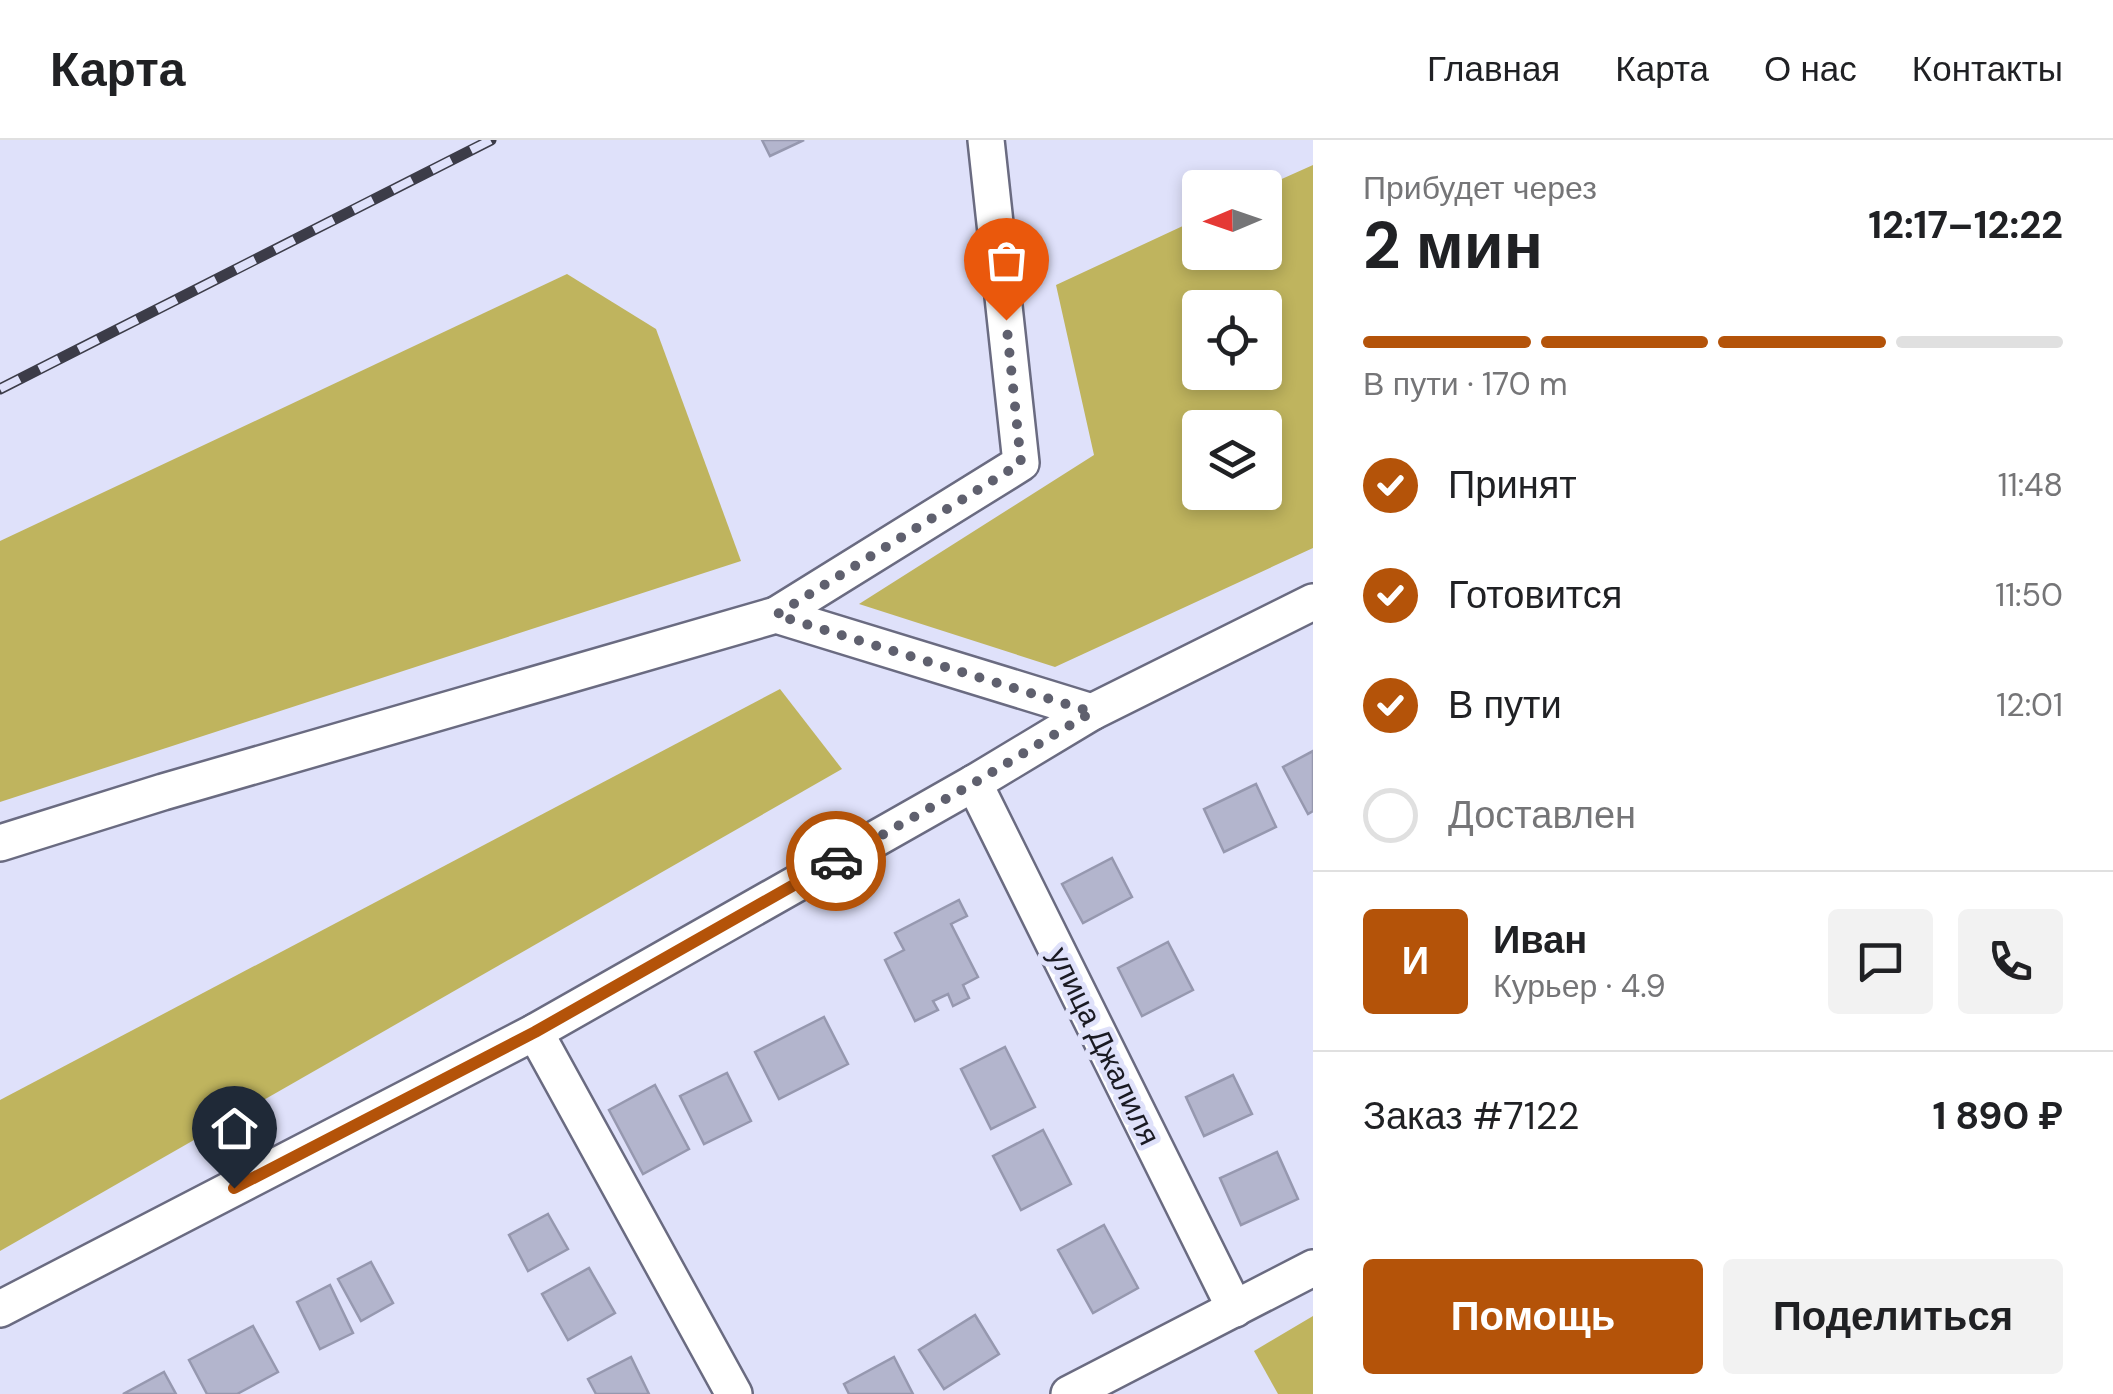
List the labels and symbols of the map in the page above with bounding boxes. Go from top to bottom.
north arrow [1182,170,1282,270]
pin [964,218,1049,321]
courier [786,811,886,911]
street label: улица Джалиля [1040,940,1169,1151]
pin [192,1086,277,1189]

